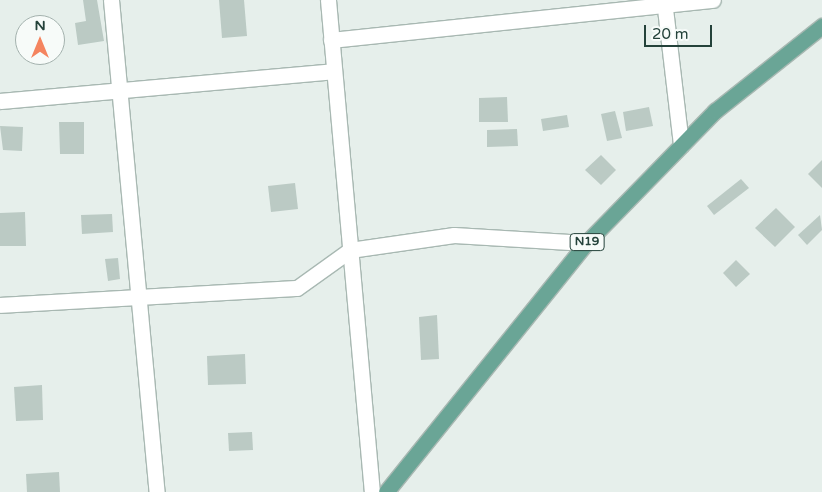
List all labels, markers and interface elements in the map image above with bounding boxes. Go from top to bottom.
north arrow [15,15,65,65]
scale bar [647,15,714,47]
text: N [34,17,46,34]
text: 20 m [652,25,689,43]
road number: N19 [570,232,604,252]

